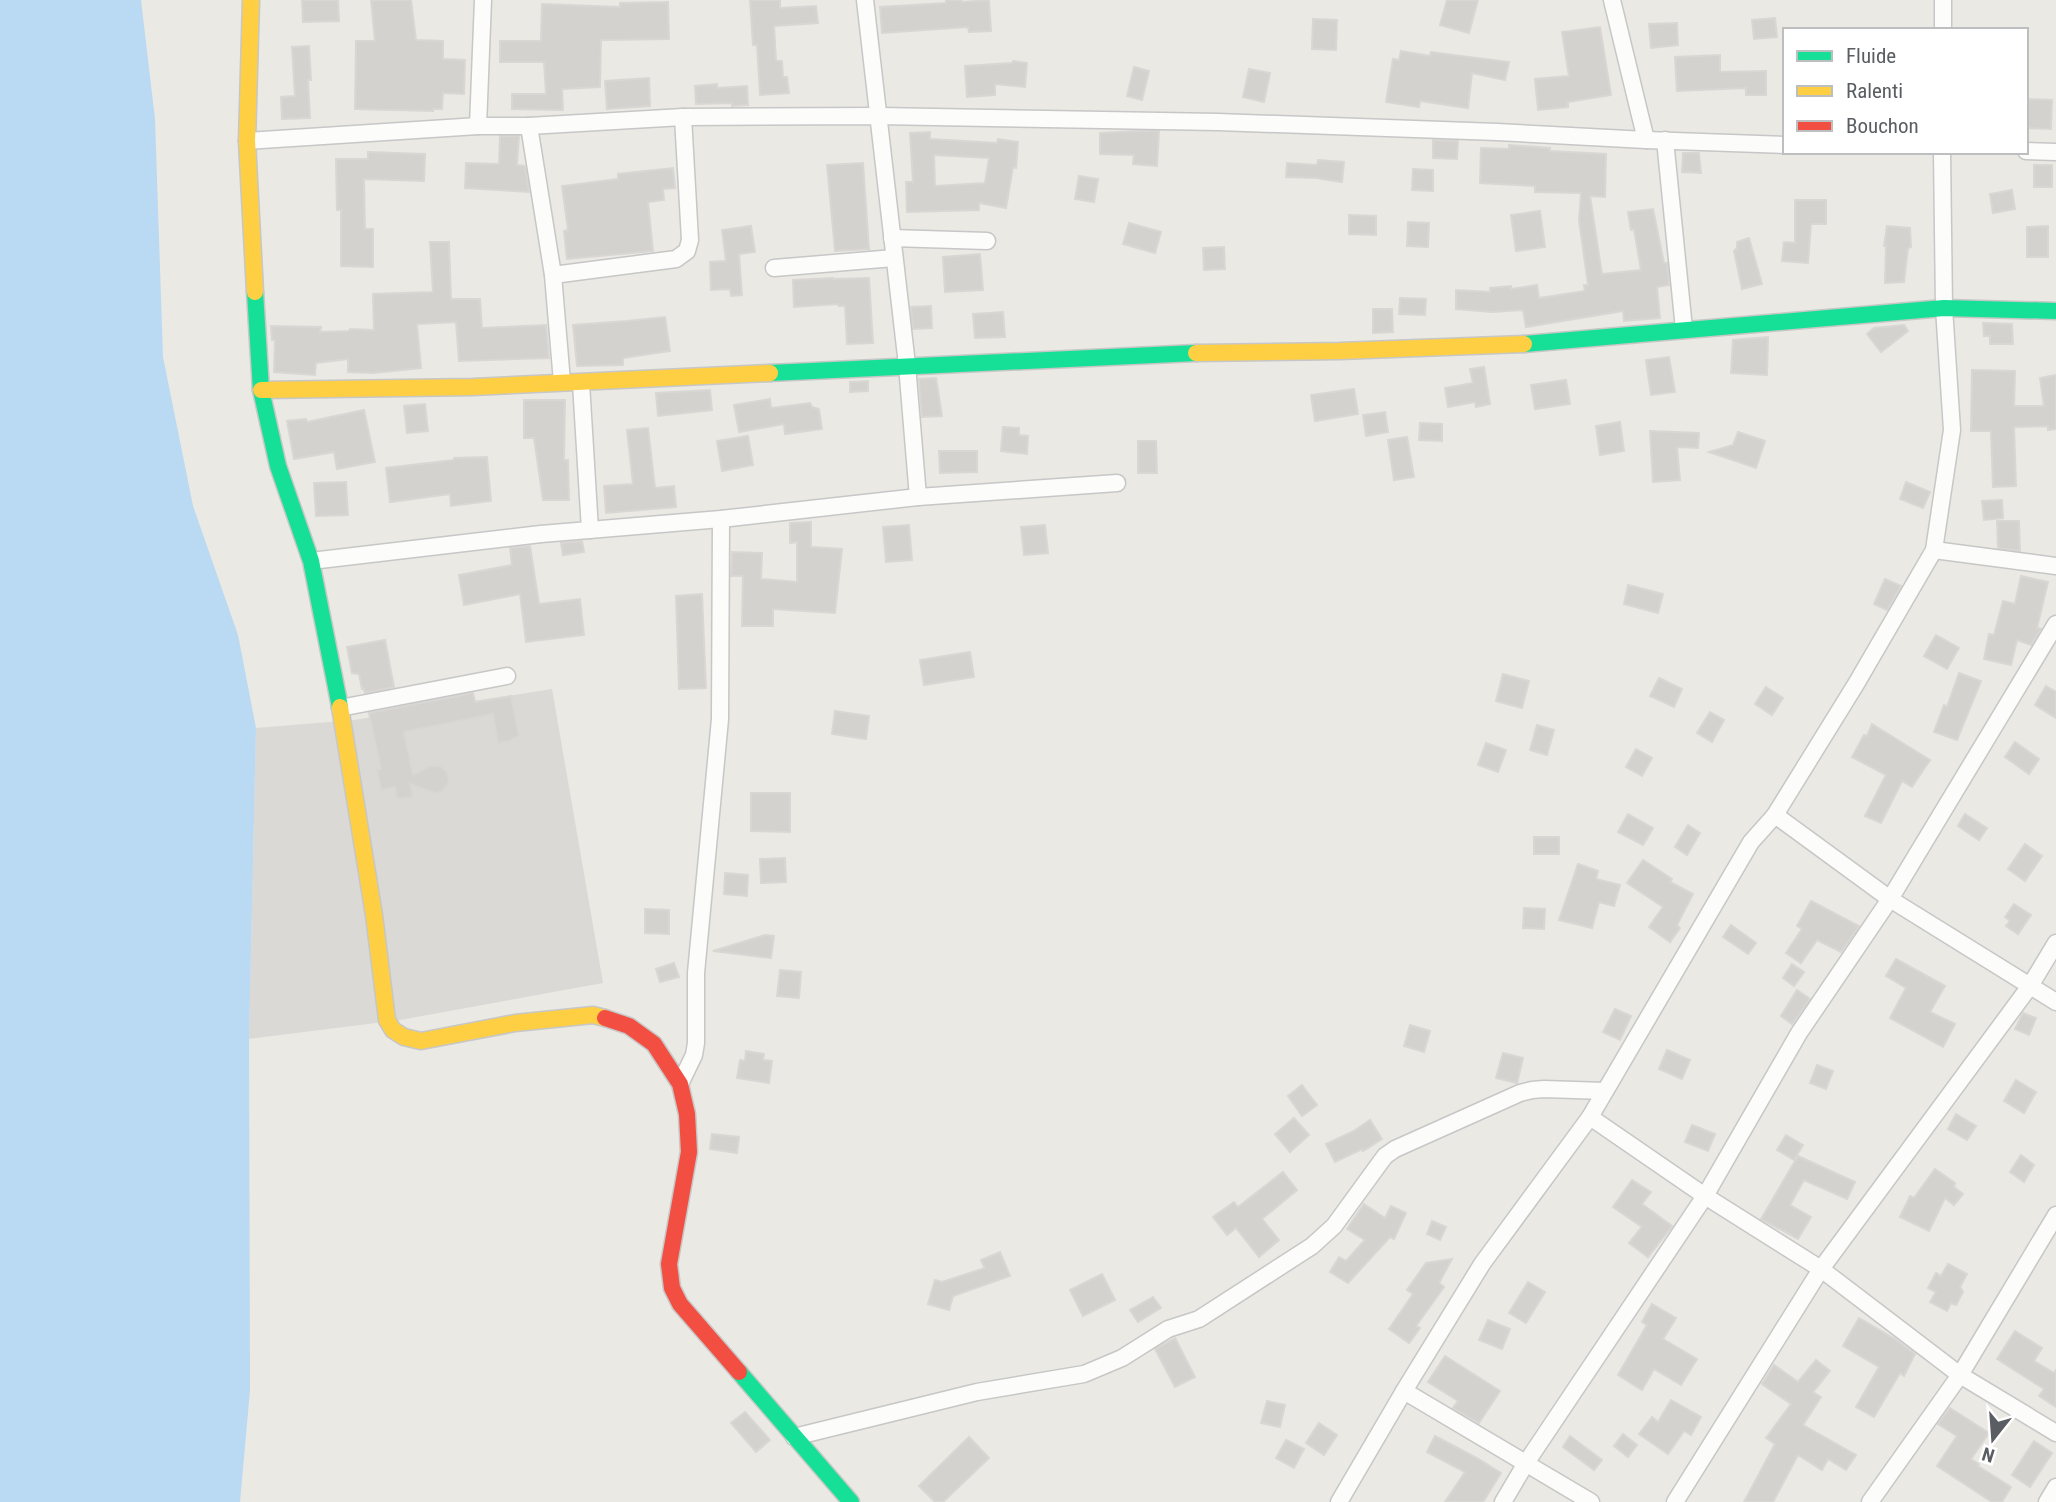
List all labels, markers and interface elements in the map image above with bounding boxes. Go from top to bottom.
legend [1783,28,2028,154]
text: Fluide [1846,44,1896,68]
text: Ralenti [1846,79,1903,103]
text: Bouchon [1846,114,1919,138]
north arrow [1958,1404,2028,1474]
text: N [1979,1442,1997,1467]

